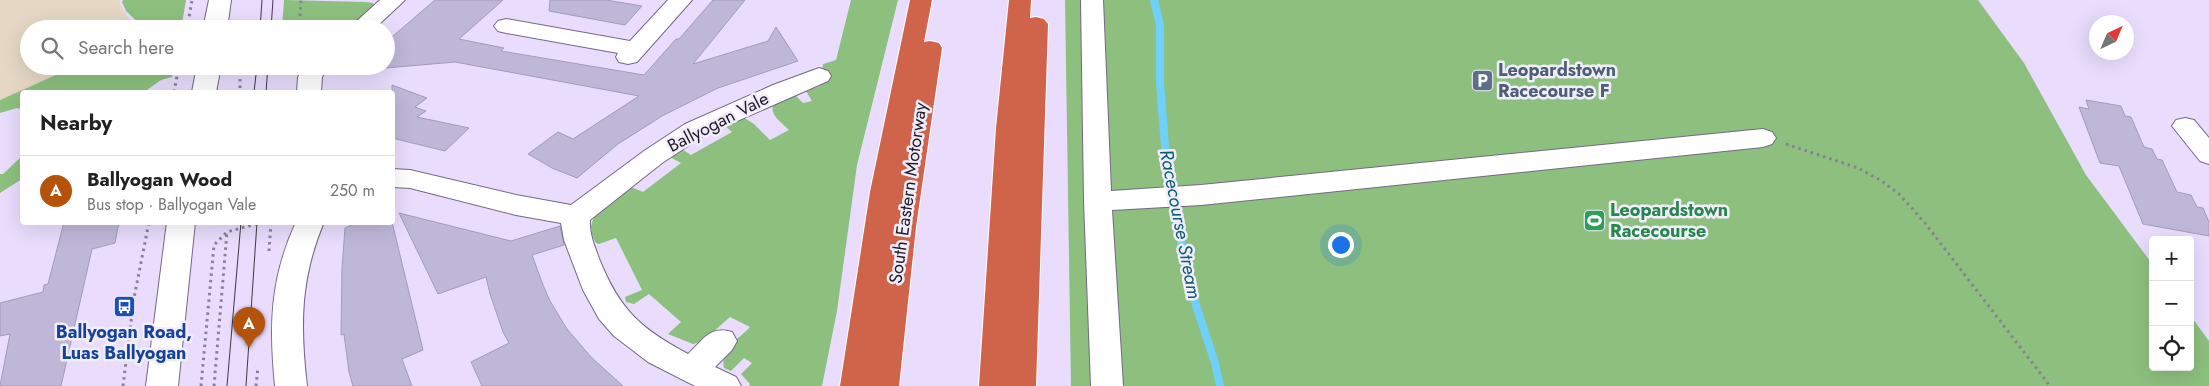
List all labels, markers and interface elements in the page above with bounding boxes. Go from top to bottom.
north arrow [2089,15,2134,60]
search box [20,20,395,75]
icon: search [38,34,66,62]
text: Search here [78,34,174,61]
place label: Leopardstown Racecourse F [1498,57,1616,104]
parking icon: Leopardstown Racecourse F [1470,68,1494,92]
street label: Ballyogan Vale [663,85,773,159]
street label: South Eastern Motorway [882,101,934,285]
text: Nearby [40,108,112,138]
water label: Racecourse Stream [1153,147,1208,301]
text: Ballyogan Wood [87,166,232,193]
text: A [50,179,62,202]
text: 250 m [330,179,375,202]
text: Bus stop · Ballyogan Vale [87,193,256,216]
place label: Leopardstown Racecourse [1610,197,1728,244]
sports icon: Leopardstown Racecourse [1582,208,1606,232]
your location [1328,232,1354,258]
map controls [2149,236,2194,371]
button: + [2149,236,2194,281]
button: − [2149,281,2194,326]
bus stop icon: Ballyogan Road, Luas Ballyogan [112,295,136,319]
pin: A [233,307,265,348]
place label: Ballyogan Road, Luas Ballyogan [56,319,192,366]
button: locate [2149,326,2194,371]

